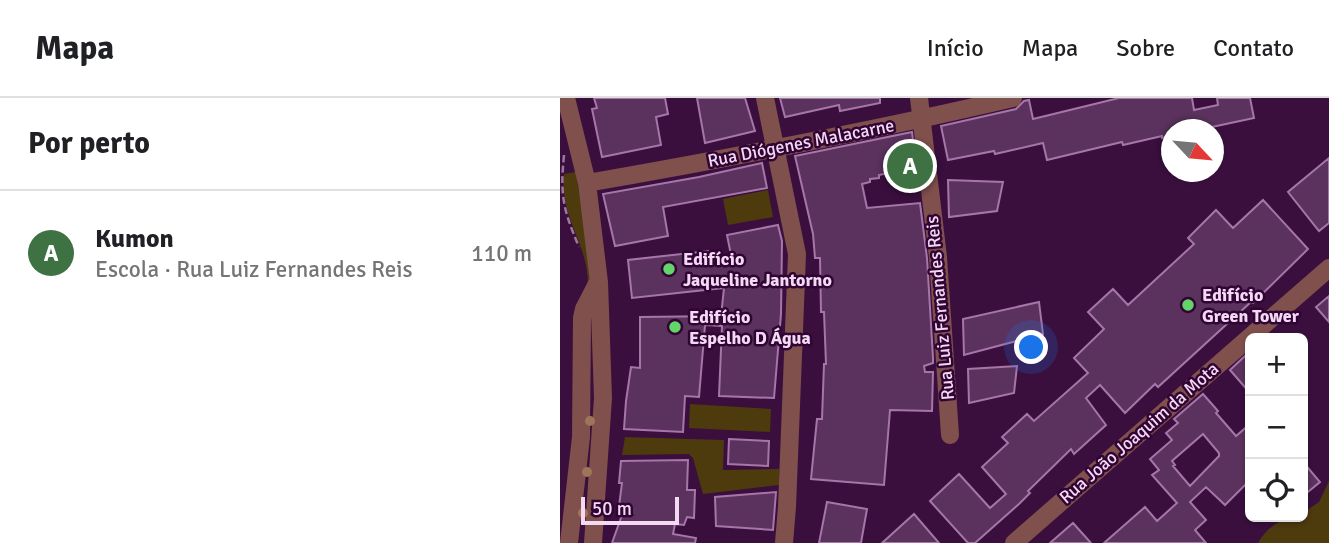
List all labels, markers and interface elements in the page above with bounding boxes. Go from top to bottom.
text: Mapa [35,28,114,69]
text: Início [927,33,984,63]
text: Mapa [1022,33,1078,63]
text: Sobre [1116,33,1175,63]
text: Contato [1213,33,1294,63]
street label: Rua Diógenes Malacarne [706,114,896,172]
north arrow [1161,119,1224,182]
text: Por perto [28,125,150,162]
pin: A [887,140,933,192]
street label: Rua Luiz Fernandes Reis [921,215,959,401]
text: Kumon [95,223,174,255]
text: A [44,239,58,268]
text: 110 m [471,239,532,268]
place label: Edifício Jaqueline Jantorno [683,248,832,291]
text: Escola · Rua Luiz Fernandes Reis [95,255,413,284]
marker: Edifício Jaqueline Jantorno [661,261,677,277]
place label: Edifício Green Tower [1202,284,1300,327]
marker: Edifício Green Tower [1180,297,1196,313]
place label: Edifício Espelho D Água [689,306,811,349]
marker: Edifício Espelho D Água [667,319,683,335]
your location [1014,330,1048,364]
map controls [1245,333,1308,522]
button: + [1245,333,1308,396]
street label: Rua João Joaquim da Mota [1055,358,1223,508]
button: − [1245,396,1308,459]
button: locate [1245,459,1308,522]
scale bar [581,494,679,526]
text: 50 m [592,497,632,521]

